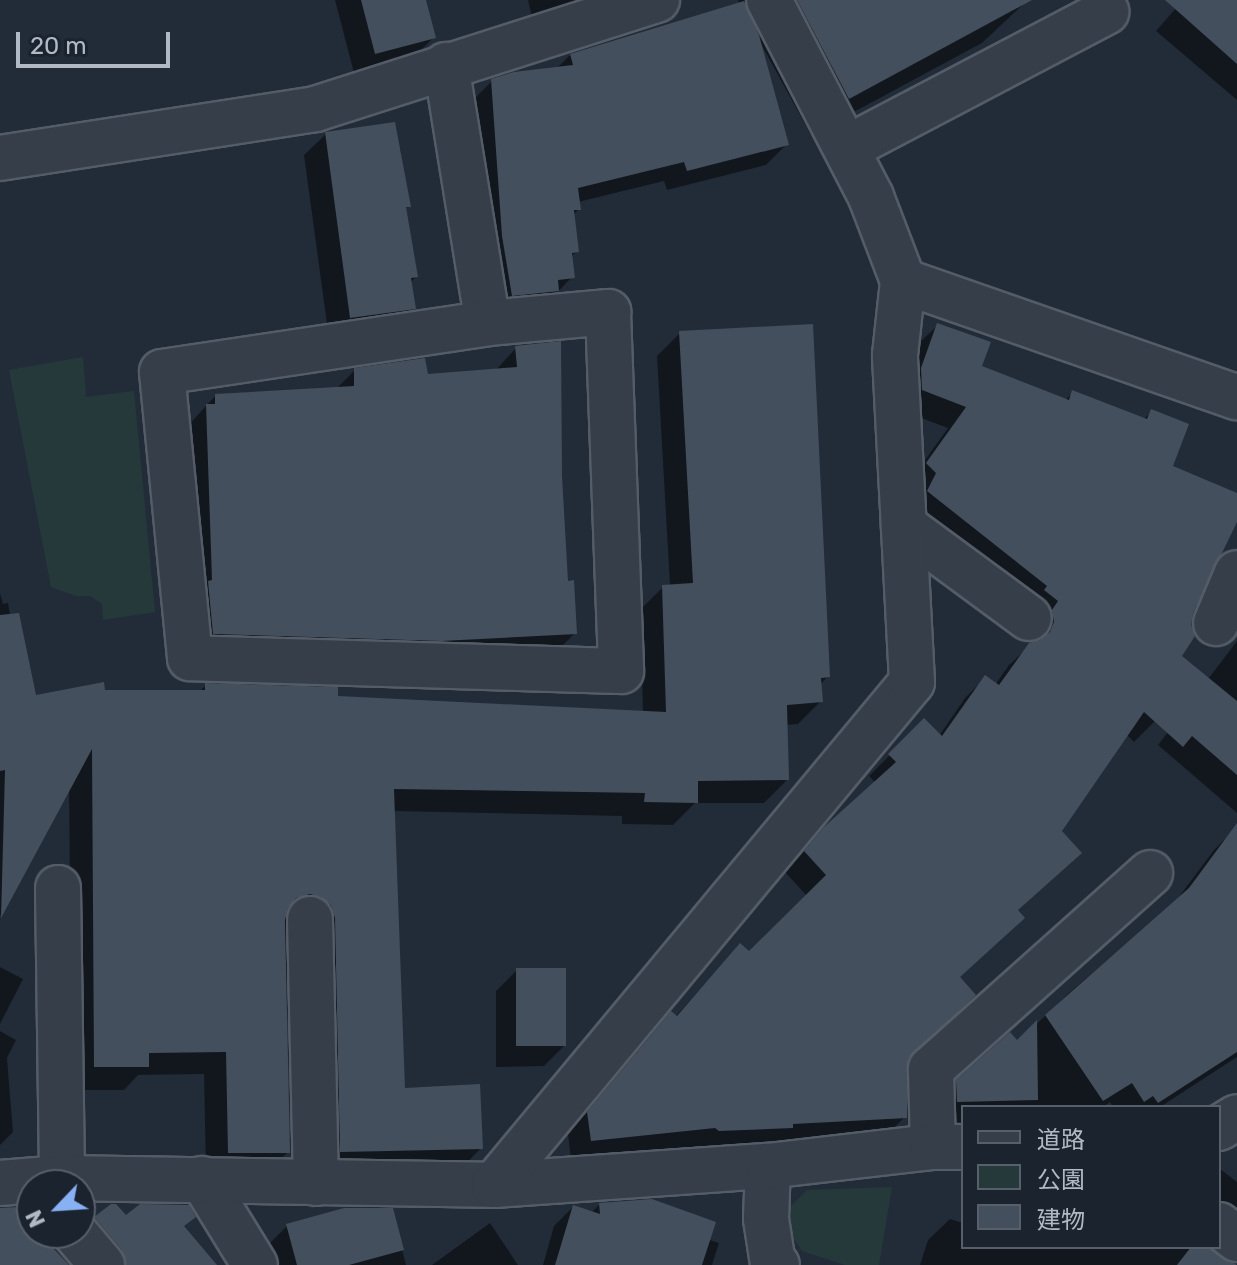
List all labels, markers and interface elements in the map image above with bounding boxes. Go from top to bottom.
scale bar [20,16,174,66]
text: 20 m [30,32,87,60]
legend [961,1105,1221,1249]
text: 道路 [1037,1126,1085,1154]
text: 公園 [1037,1166,1085,1194]
north arrow [16,1169,96,1249]
text: N [20,1206,51,1231]
text: 建物 [1037,1206,1085,1234]

